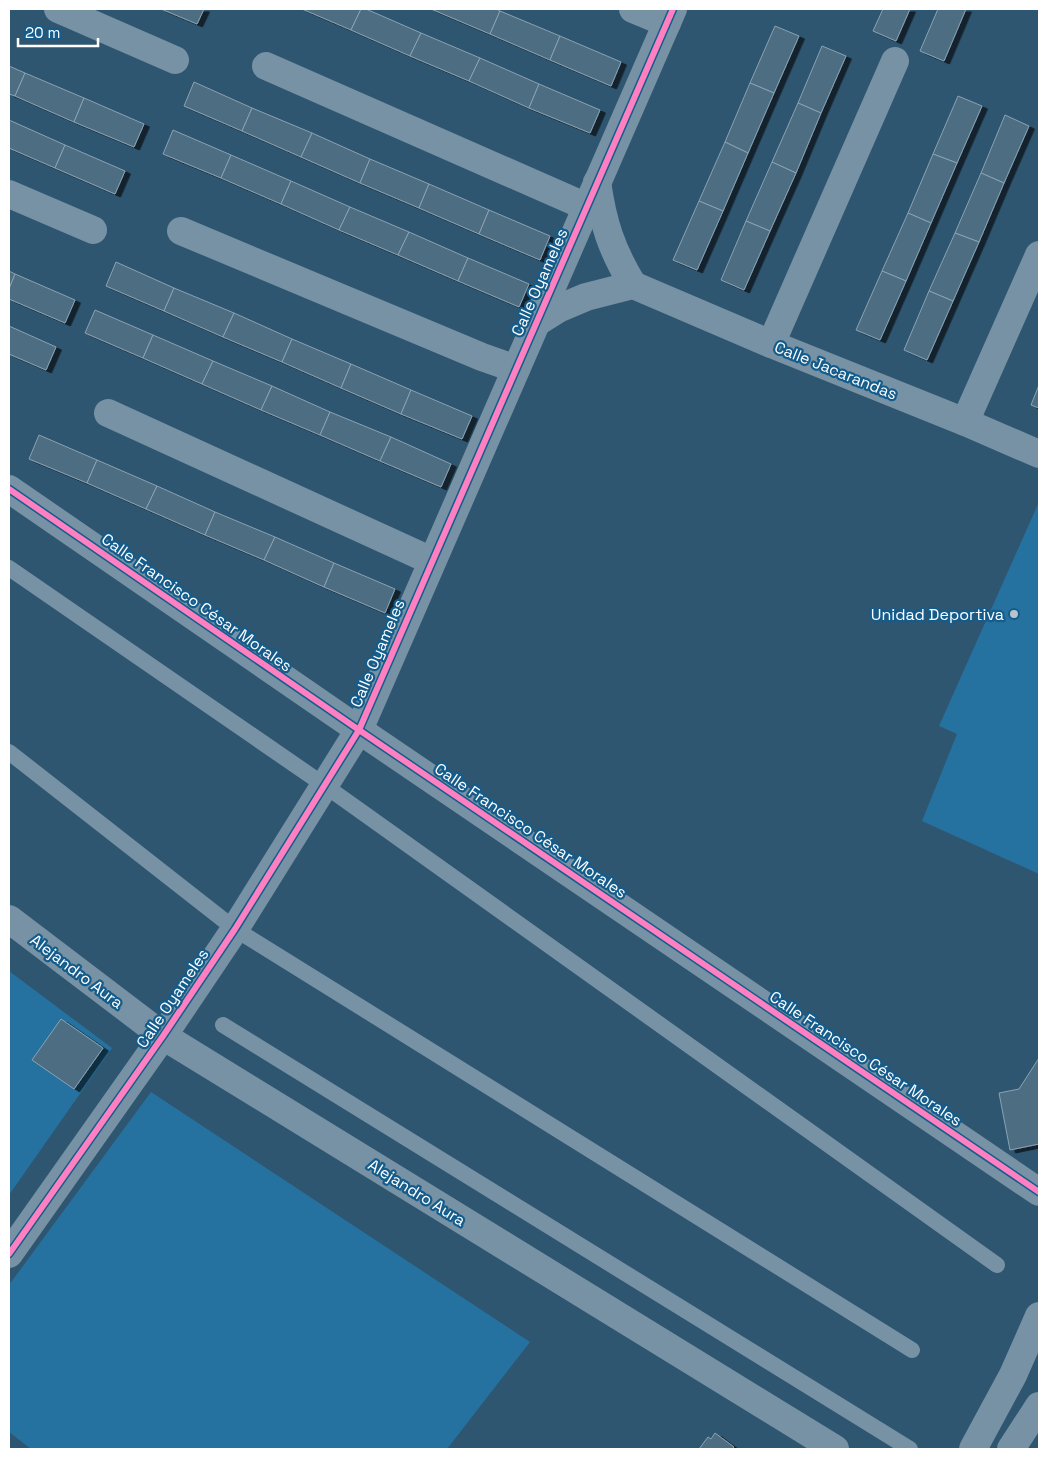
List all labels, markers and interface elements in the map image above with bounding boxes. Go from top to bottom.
scale bar [18,15,98,47]
text: 20 m [25,23,60,42]
street label: Calle Oyameles [506,225,573,339]
street label: Calle Jacarandas [771,336,900,405]
street label: Calle Francisco César Morales [97,528,296,676]
street label: Calle Oyameles [345,596,410,711]
place label: Unidad Deportiva [871,604,1004,625]
marker: Unidad Deportiva [1008,608,1020,620]
street label: Calle Francisco César Morales [430,758,631,903]
street label: Alejandro Aura [26,930,127,1013]
street label: Calle Oyameles [131,944,213,1052]
street label: Calle Francisco César Morales [765,986,966,1131]
street label: Alejandro Aura [364,1154,469,1231]

